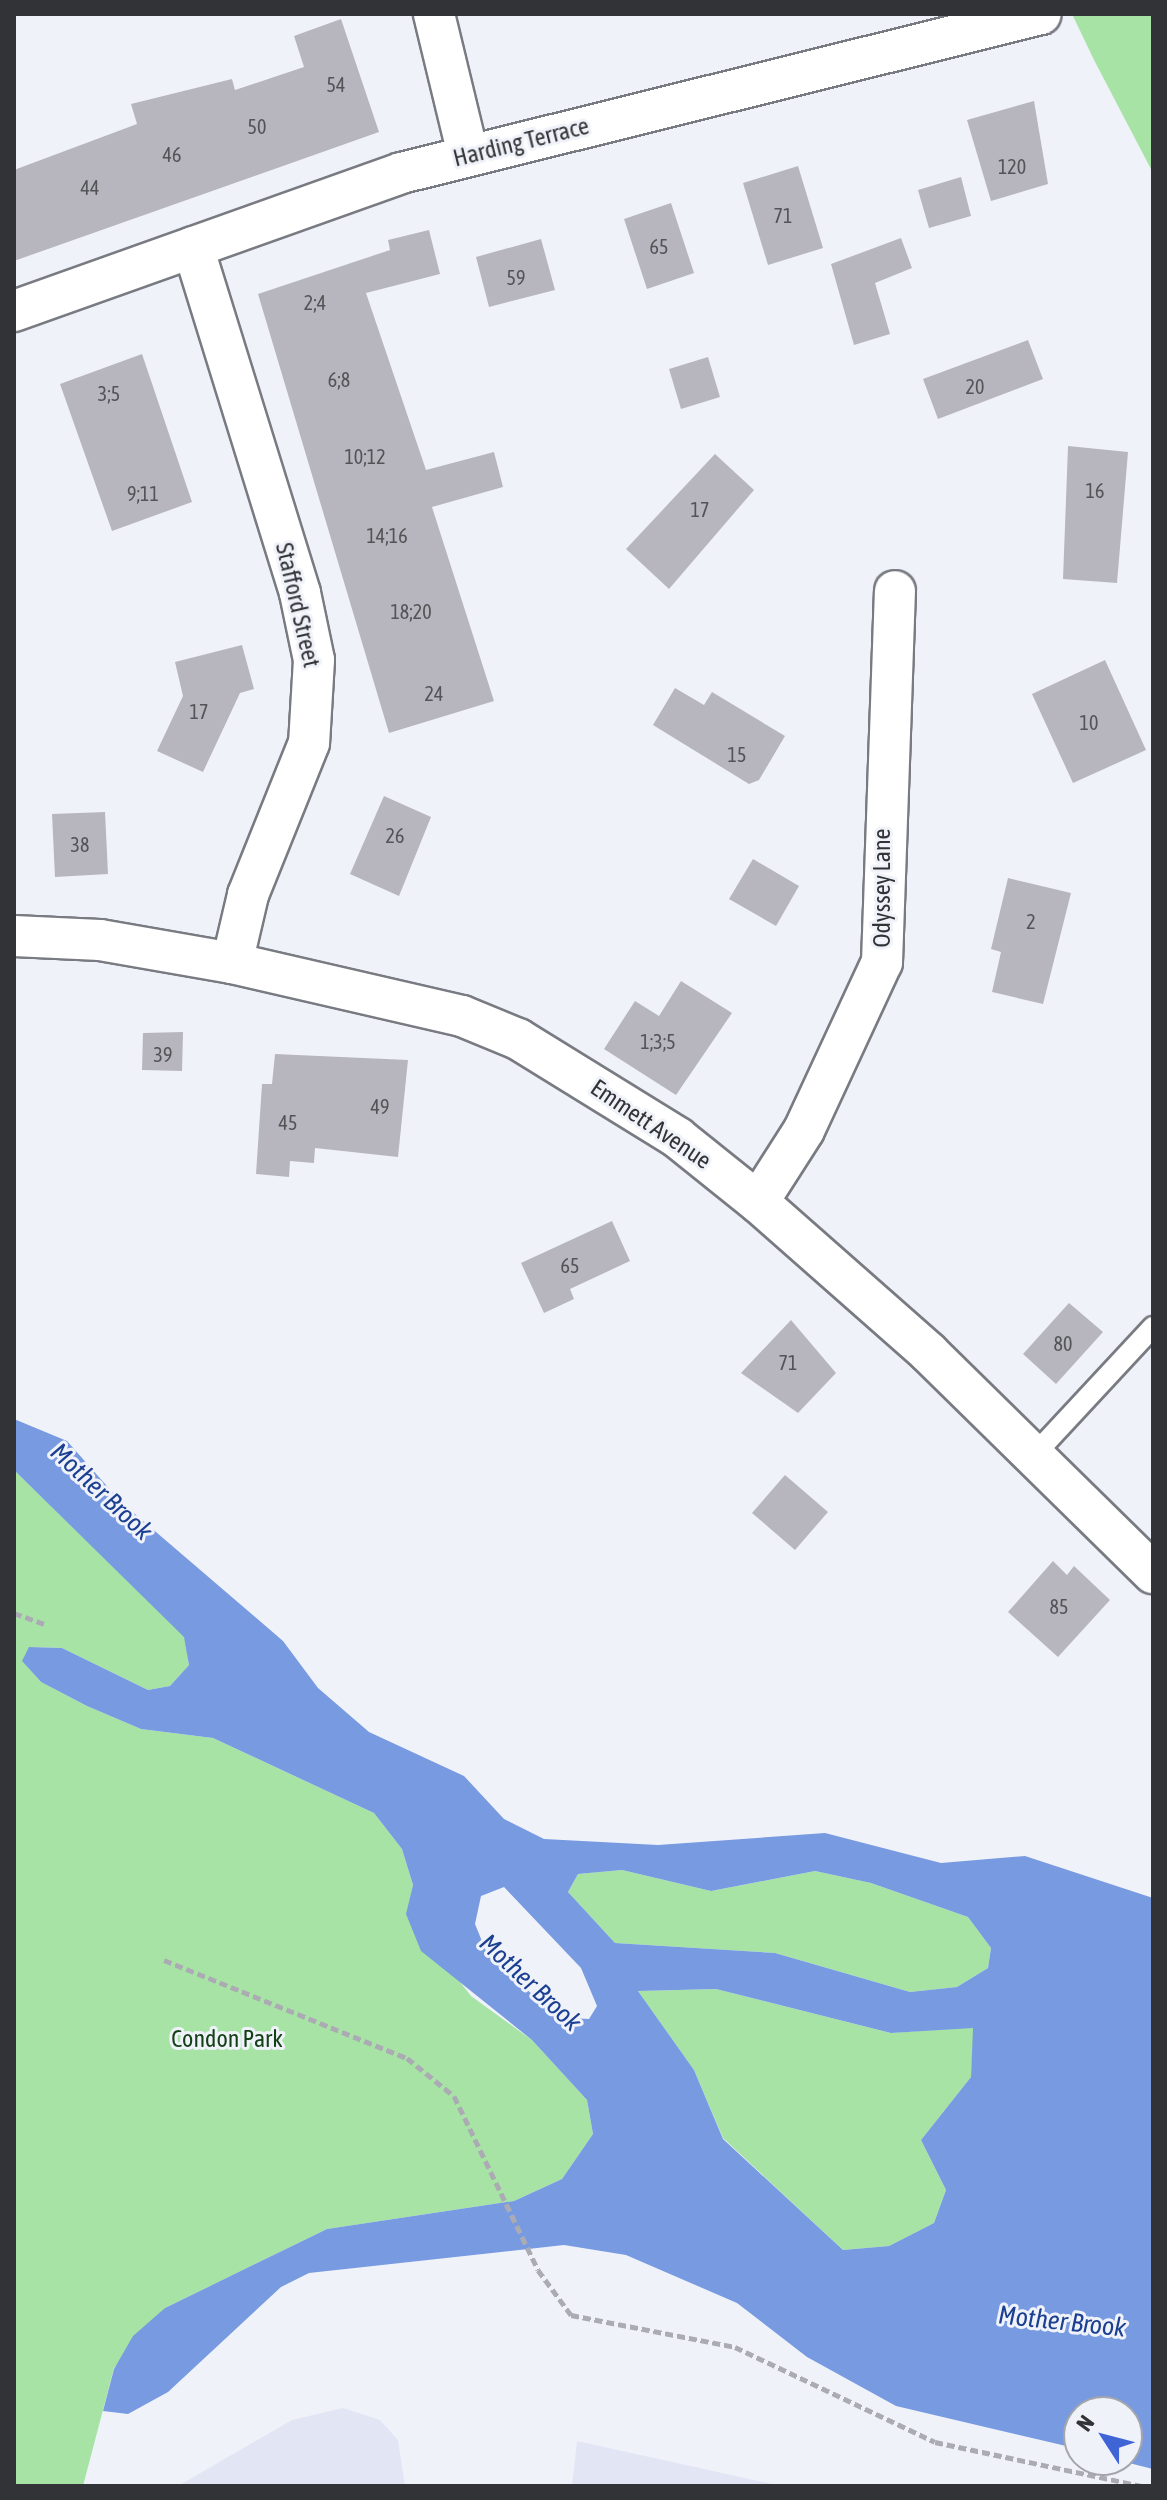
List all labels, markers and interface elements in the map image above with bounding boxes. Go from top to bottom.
house number: 54 [327,72,345,96]
street label: Harding Terrace [450,111,592,173]
house number: 50 [248,114,266,138]
house number: 46 [163,142,181,166]
house number: 120 [998,154,1026,178]
house number: 44 [81,175,99,199]
house number: 71 [774,203,792,227]
house number: 65 [650,234,668,258]
house number: 59 [507,265,525,289]
house number: 2;4 [304,290,326,314]
house number: 6;8 [328,367,350,391]
house number: 20 [966,374,984,398]
house number: 3;5 [98,381,120,405]
house number: 10;12 [344,444,386,468]
house number: 16 [1086,478,1104,502]
house number: 9;11 [127,481,159,505]
house number: 17 [691,497,709,521]
house number: 14;16 [366,523,408,547]
street label: Stafford Street [270,540,326,670]
house number: 18;20 [390,599,432,623]
house number: 24 [425,681,443,705]
house number: 17 [190,699,208,723]
house number: 10 [1080,710,1098,734]
house number: 15 [728,742,746,766]
house number: 26 [386,823,404,847]
street label: Odyssey Lane [868,828,896,948]
house number: 38 [71,832,89,856]
house number: 2 [1026,909,1036,933]
house number: 1;3;5 [640,1029,676,1053]
house number: 39 [154,1042,172,1066]
street label: Emmett Avenue [585,1073,717,1175]
house number: 49 [371,1094,389,1118]
house number: 45 [279,1110,297,1134]
house number: 65 [561,1253,579,1277]
house number: 80 [1054,1331,1072,1355]
house number: 71 [779,1350,797,1374]
water label: Mother Brook [44,1437,158,1547]
house number: 85 [1050,1594,1068,1618]
water label: Mother Brook [473,1928,587,2038]
park label: Condon Park [171,2025,283,2053]
water label: Mother Brook [997,2300,1127,2344]
north arrow [1063,2396,1143,2476]
text: N [1071,2410,1100,2436]

